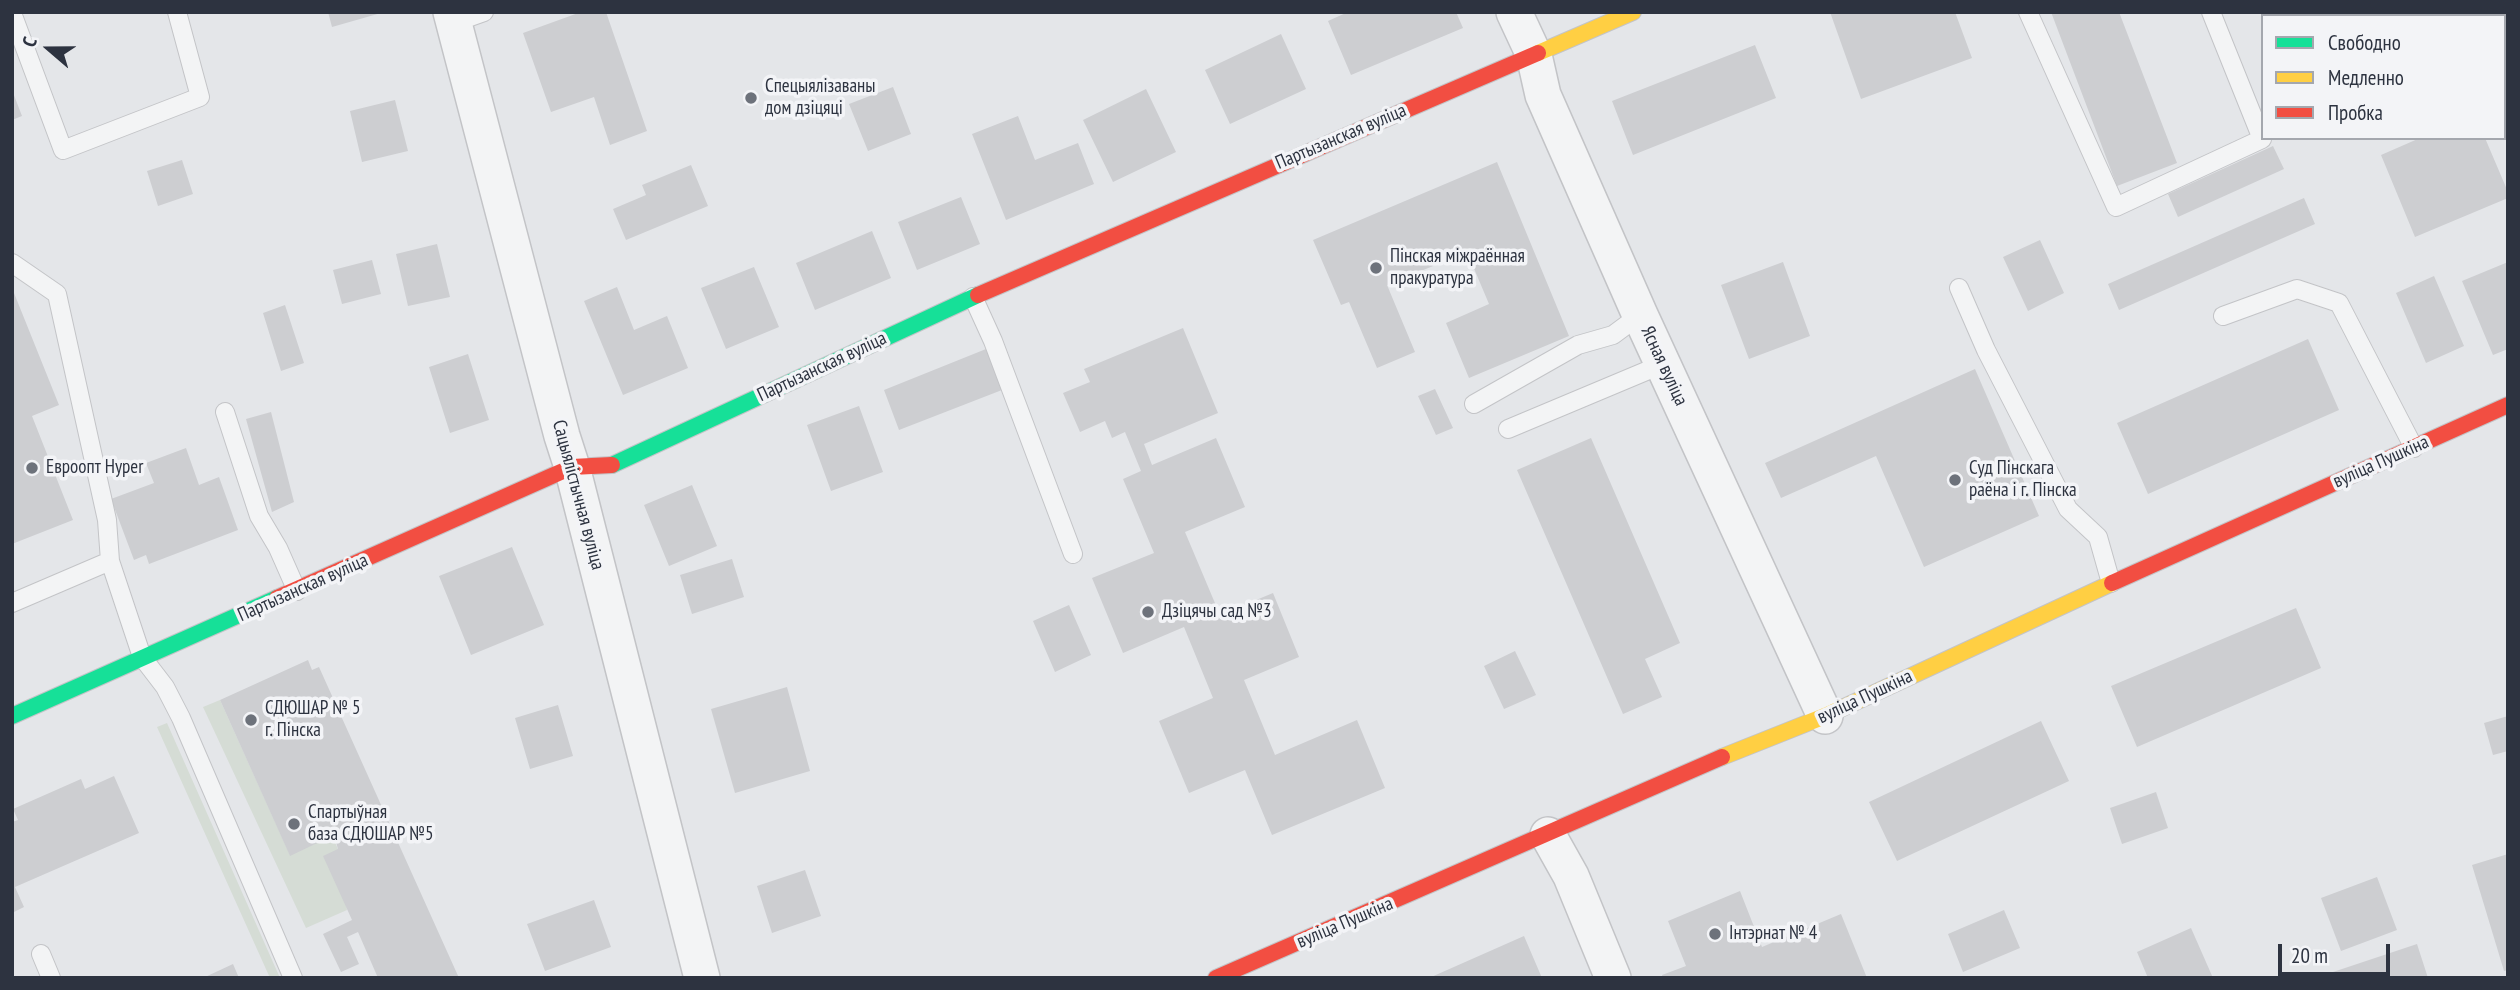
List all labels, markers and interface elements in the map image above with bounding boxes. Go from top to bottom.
north arrow [14,14,84,84]
legend [2261,14,2506,140]
text: Свободно [2328,29,2401,56]
text: С [17,34,42,50]
text: Медленно [2328,64,2404,91]
place label: Спецыялізаваны дом дзіцяці [765,76,876,120]
marker: Спецыялізаваны дом дзіцяці [743,90,759,106]
street label: Партызанская вуліца [1272,99,1410,175]
text: Пробка [2328,99,2383,126]
place label: Пінская міжраённая пракуратура [1390,246,1525,290]
marker: Пінская міжраённая пракуратура [1368,260,1384,276]
street label: Ясная вуліца [1636,323,1692,409]
street label: Партызанская вуліца [754,327,890,407]
street label: Сацыялістычная вуліца [547,418,609,572]
street label: вуліца Пушкіна [2330,431,2432,493]
place label: Евроопт Hyper [46,457,143,479]
place label: Суд Пінскага раёна і г. Пінска [1969,458,2077,502]
marker: Евроопт Hyper [24,460,40,476]
marker: Суд Пінскага раёна і г. Пінска [1947,472,1963,488]
street label: Партызанская вуліца [234,549,372,627]
place label: Дзіцячы сад №3 [1162,601,1272,623]
marker: Дзіцячы сад №3 [1140,604,1156,620]
street label: вуліца Пушкіна [1814,665,1916,729]
place label: СДЮШАР № 5 г. Пінска [265,698,360,742]
marker: СДЮШАР № 5 г. Пінска [243,712,259,728]
place label: Спартыўная база СДЮШАР №5 [308,802,434,846]
marker: Спартыўная база СДЮШАР №5 [286,816,302,832]
street label: вуліца Пушкіна [1294,893,1396,953]
place label: Інтэрнат № 4 [1729,923,1817,945]
marker: Інтэрнат № 4 [1707,926,1723,942]
scale bar [2282,930,2394,974]
text: 20 m [2291,942,2328,969]

